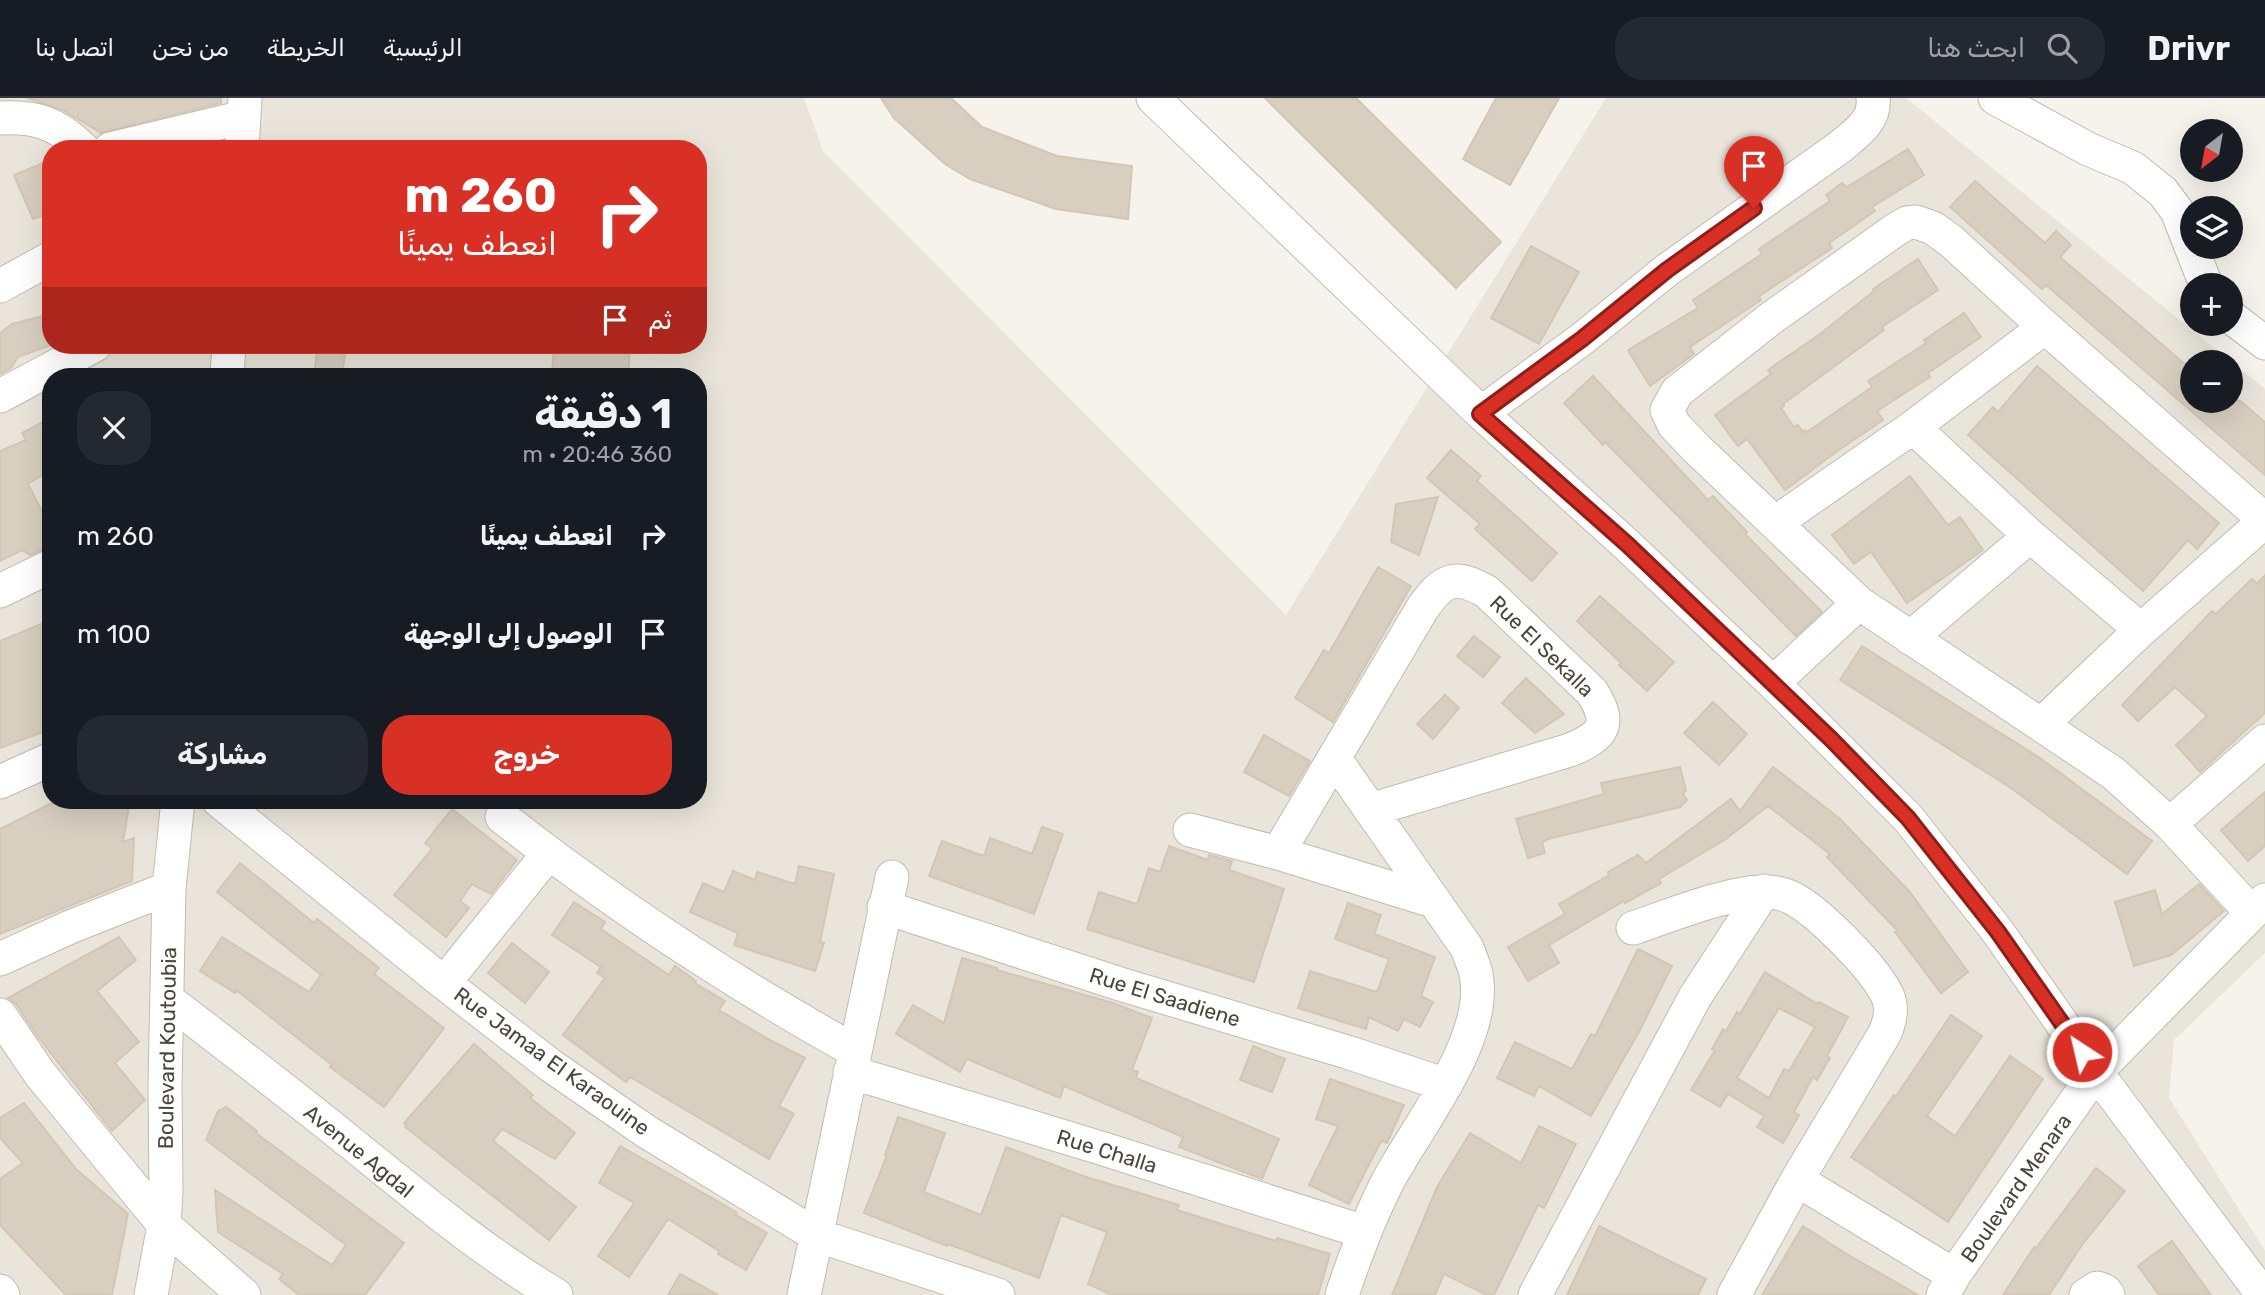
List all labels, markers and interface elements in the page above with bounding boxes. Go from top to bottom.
search box [1615,17,2105,80]
icon: search [2043,29,2081,67]
text: Drivr [2147,29,2230,68]
text: ابحث هنا [1927,33,2025,64]
text: اتصل بنا [35,34,114,62]
text: من نحن [152,34,229,62]
text: الخريطة [267,34,345,62]
text: الرئيسية [383,34,463,62]
north arrow [2180,119,2244,182]
map controls [2180,119,2243,413]
pin [1724,136,1784,208]
icon: arrive [1735,147,1773,185]
text: 260 m [405,166,557,224]
icon: right [581,168,672,259]
button: layers [2180,196,2243,259]
text: انعطف يمينًا [397,225,557,263]
button: + [2180,273,2243,336]
icon: arrive [596,301,634,339]
text: ثم [648,305,672,336]
button: − [2180,350,2243,413]
text: 1 دقيقة [534,389,672,439]
button: close [77,391,151,465]
text: 360 m · 20:46 [523,440,672,468]
icon: right [634,517,672,555]
text: 260 m [77,521,154,552]
text: انعطف يمينًا [480,521,613,552]
street label: Rue El Sekalla [1485,590,1599,702]
icon: arrive [634,615,672,653]
text: 100 m [77,619,151,650]
text: الوصول إلى الوجهة [404,619,613,650]
button: مشاركة [77,715,368,795]
button: خروج [382,715,672,795]
street label: Boulevard Koutoubia [153,947,181,1149]
street label: Rue El Saadiene [1087,962,1243,1032]
street label: Rue Jamaa El Karaouine [449,982,655,1140]
position arrow [2045,1015,2119,1089]
street label: Avenue Agdal [299,1099,419,1203]
street label: Boulevard Menara [1955,1109,2077,1267]
street label: Rue Challa [1054,1124,1160,1178]

